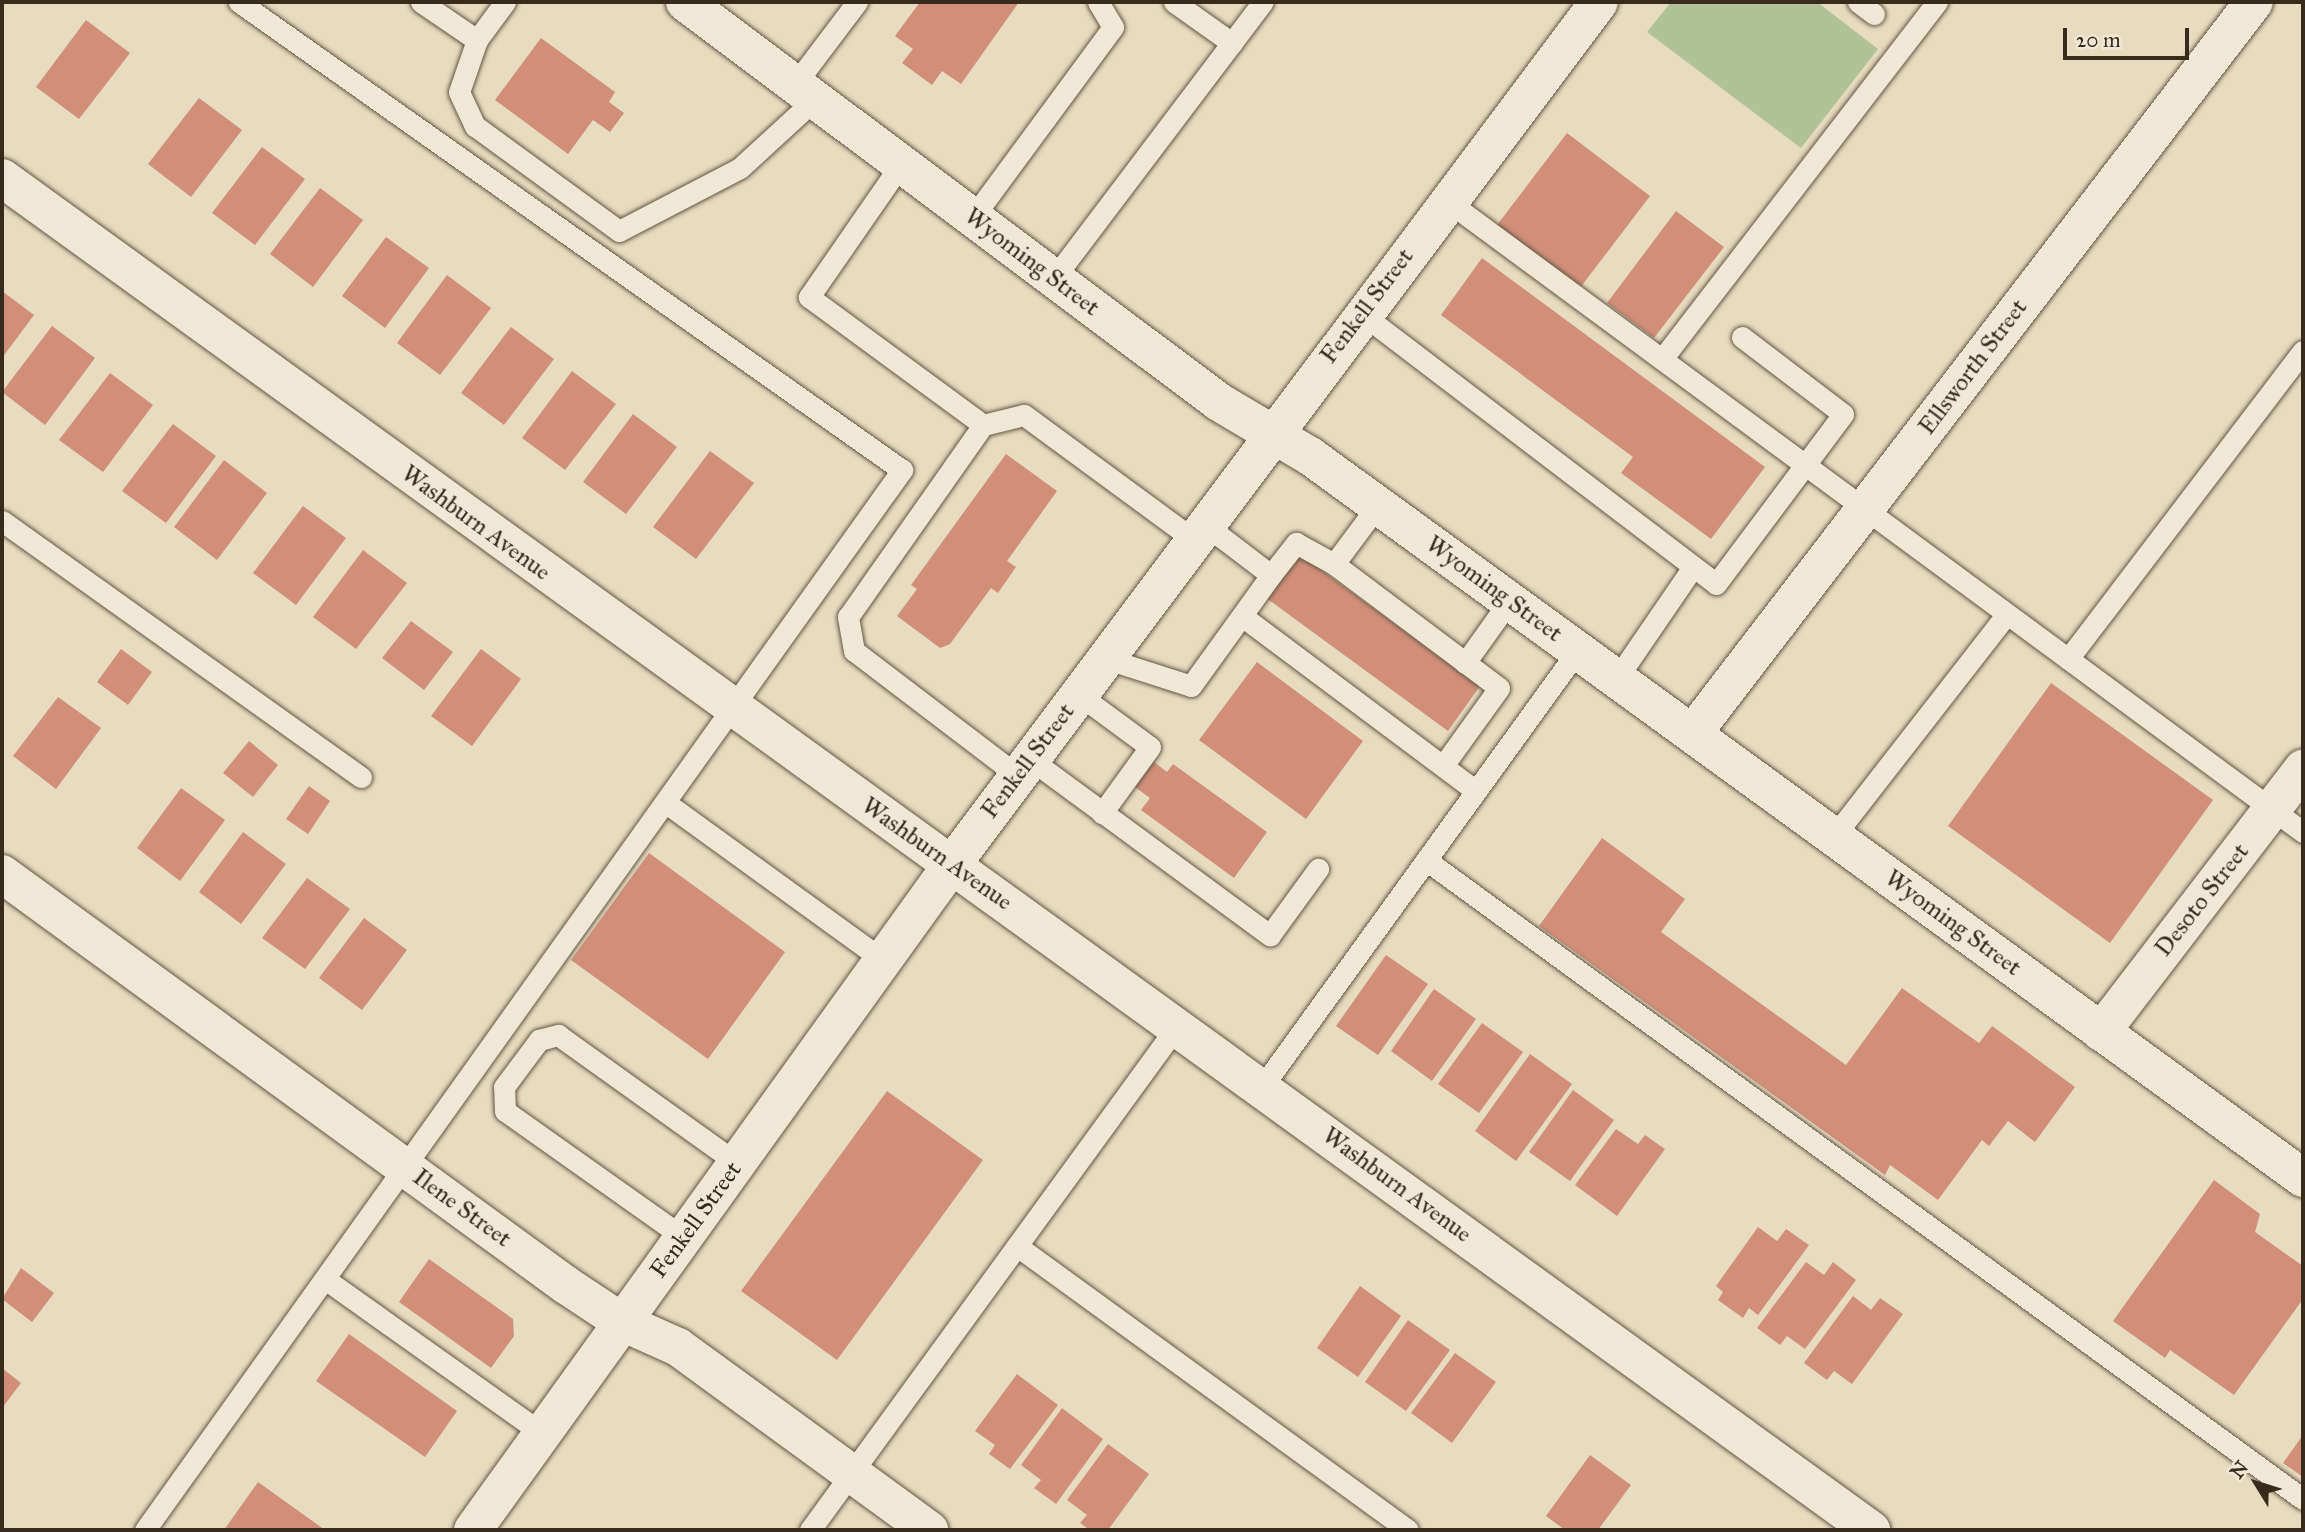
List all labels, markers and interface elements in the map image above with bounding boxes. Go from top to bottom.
scale bar [2067,14,2193,58]
text: 20 m [2076,27,2121,53]
street label: Wyoming Street [959,202,1105,322]
street label: Fenkell Street [1314,243,1420,369]
street label: Ellsworth Street [1913,294,2033,440]
street label: Washburn Avenue [396,459,556,587]
street label: Wyoming Street [1420,530,1568,648]
street label: Fenkell Street [975,698,1081,824]
street label: Washburn Avenue [856,791,1018,917]
street label: Desoto Street [2149,838,2255,962]
street label: Wyoming Street [1879,864,2027,982]
street label: Washburn Avenue [1317,1121,1477,1249]
street label: Fenkell Street [644,1156,748,1284]
street label: Ilene Street [407,1163,517,1253]
north arrow [2221,1448,2291,1518]
text: N [2225,1456,2253,1483]

